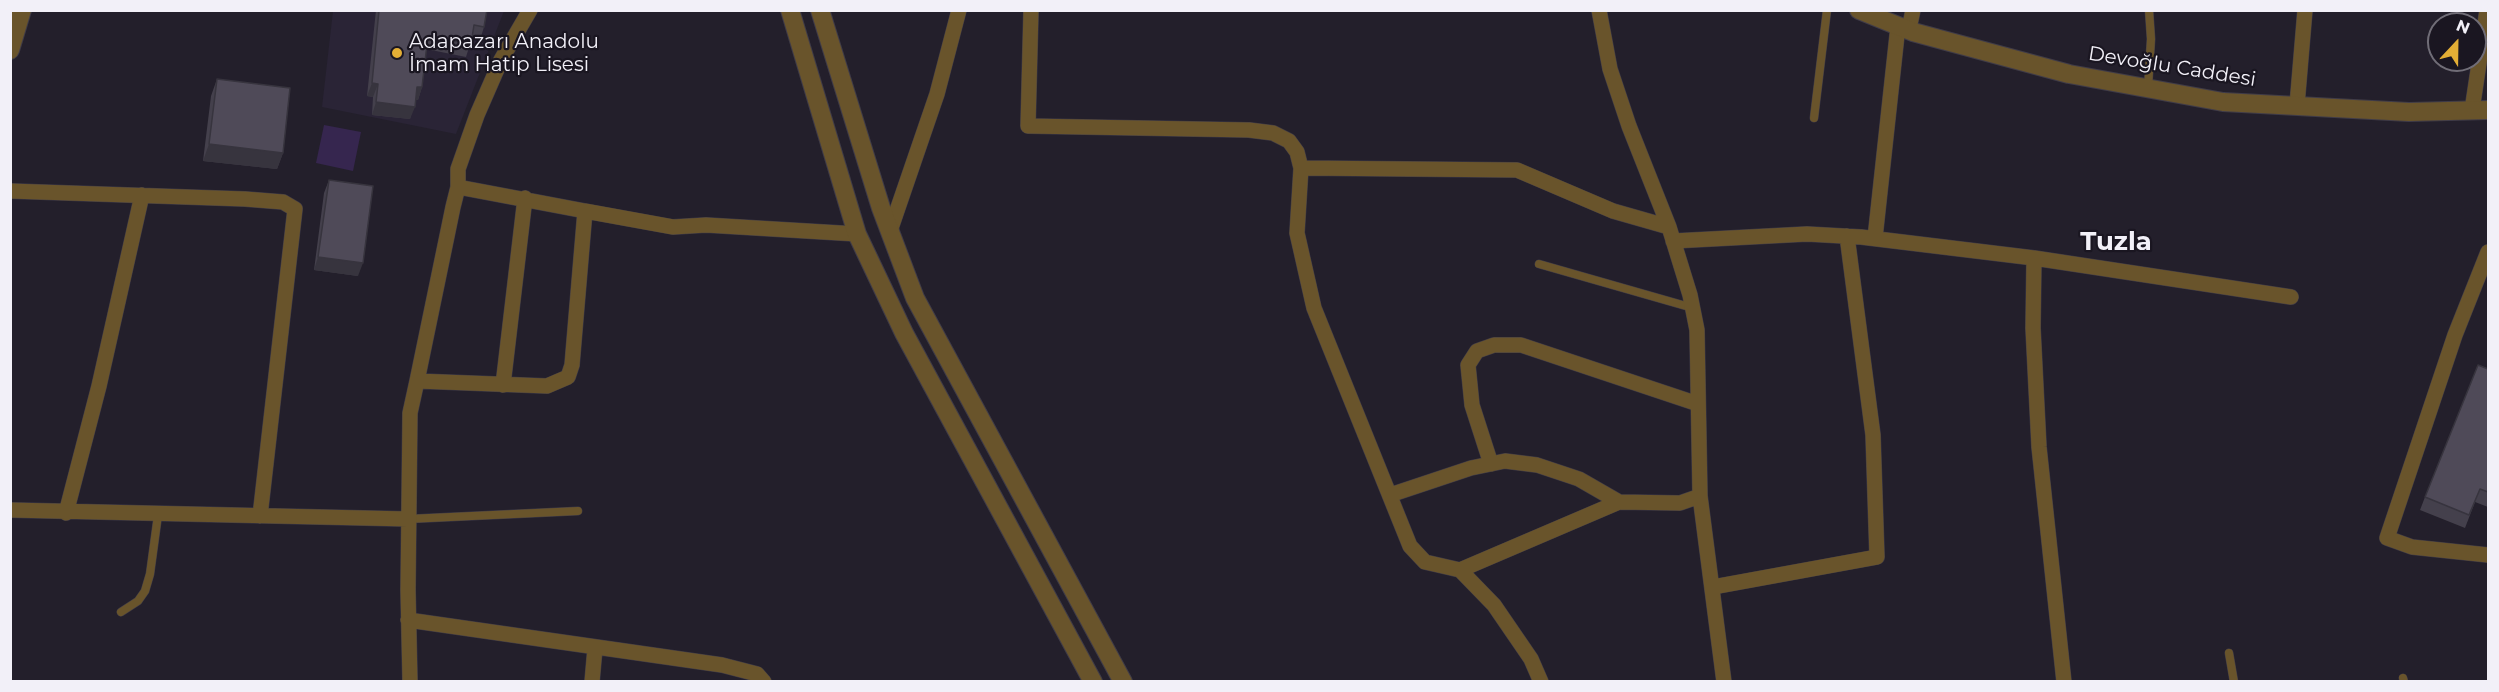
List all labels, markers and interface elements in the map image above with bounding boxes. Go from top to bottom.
north arrow [2427,12,2487,72]
text: N [2454,15,2473,38]
place label: Adapazarı Anadolu İmam Hatip Lisesi [409,30,599,77]
street label: Devoğlu Caddesi [2086,42,2258,92]
marker: Adapazarı Anadolu İmam Hatip Lisesi [390,46,404,60]
district label: Tuzla [2080,226,2152,258]

